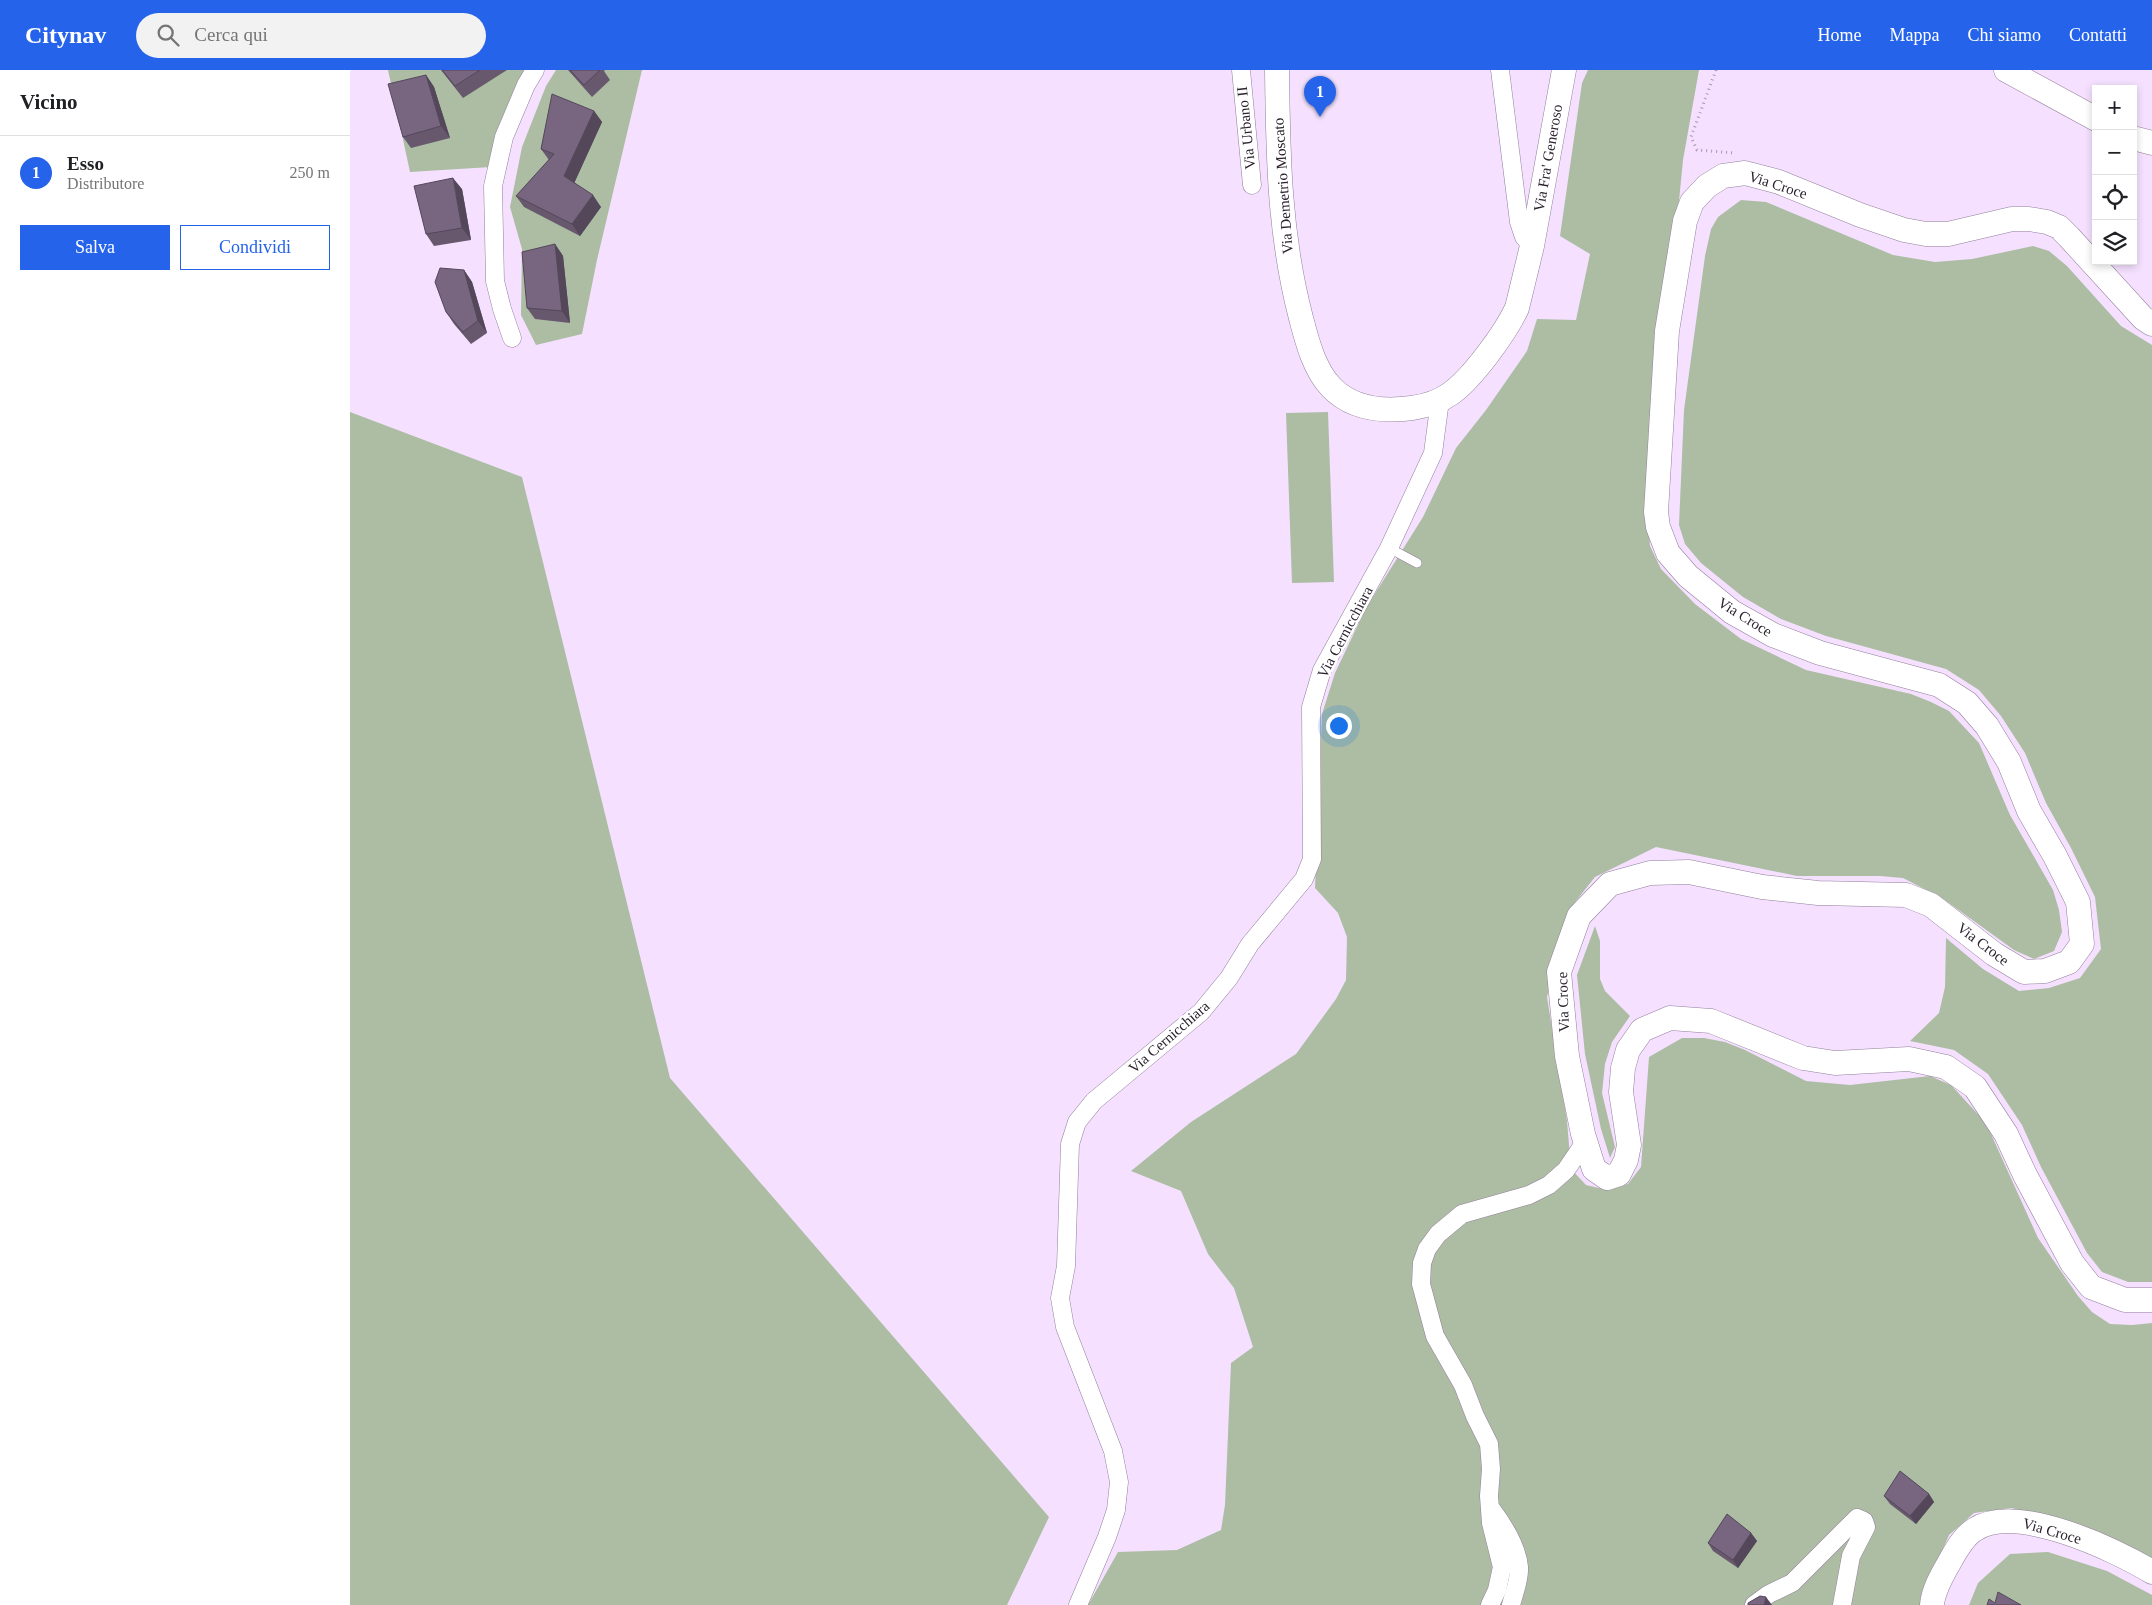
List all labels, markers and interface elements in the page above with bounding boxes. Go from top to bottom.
search box [136,13,486,58]
icon: search [154,21,182,49]
text: Citynav [25,22,106,48]
text: Cerca qui [194,24,268,45]
text: Home [1818,25,1862,45]
text: Mappa [1890,25,1939,45]
text: Chi siamo [1967,25,2041,45]
text: Contatti [2069,25,2127,45]
pin: 1 [1304,76,1336,117]
map controls [2092,85,2137,265]
button: + [2092,85,2137,130]
street label: Via Urbano II [1234,86,1258,170]
text: Vicino [20,90,78,114]
street label: Via Fra' Generoso [1531,103,1565,213]
street label: Via Demetrio Moscato [1270,117,1296,255]
button: − [2092,130,2137,175]
text: Esso [67,153,104,174]
text: 1 [32,164,40,181]
text: 250 m [290,164,330,181]
street label: Via Croce [1747,168,1809,202]
text: Distributore [67,175,144,192]
button: locate [2092,175,2137,220]
button: layers [2092,220,2137,265]
button: Salva [20,225,170,270]
button: Condividi [180,225,330,270]
street label: Via Cernicchiara [1314,583,1376,680]
street label: Via Croce [1715,594,1775,640]
your location [1326,713,1352,739]
street label: Via Croce [1954,919,2012,969]
street label: Via Croce [1554,971,1572,1032]
street label: Via Cernicchiara [1126,998,1213,1076]
street label: Via Croce [2021,1515,2084,1547]

